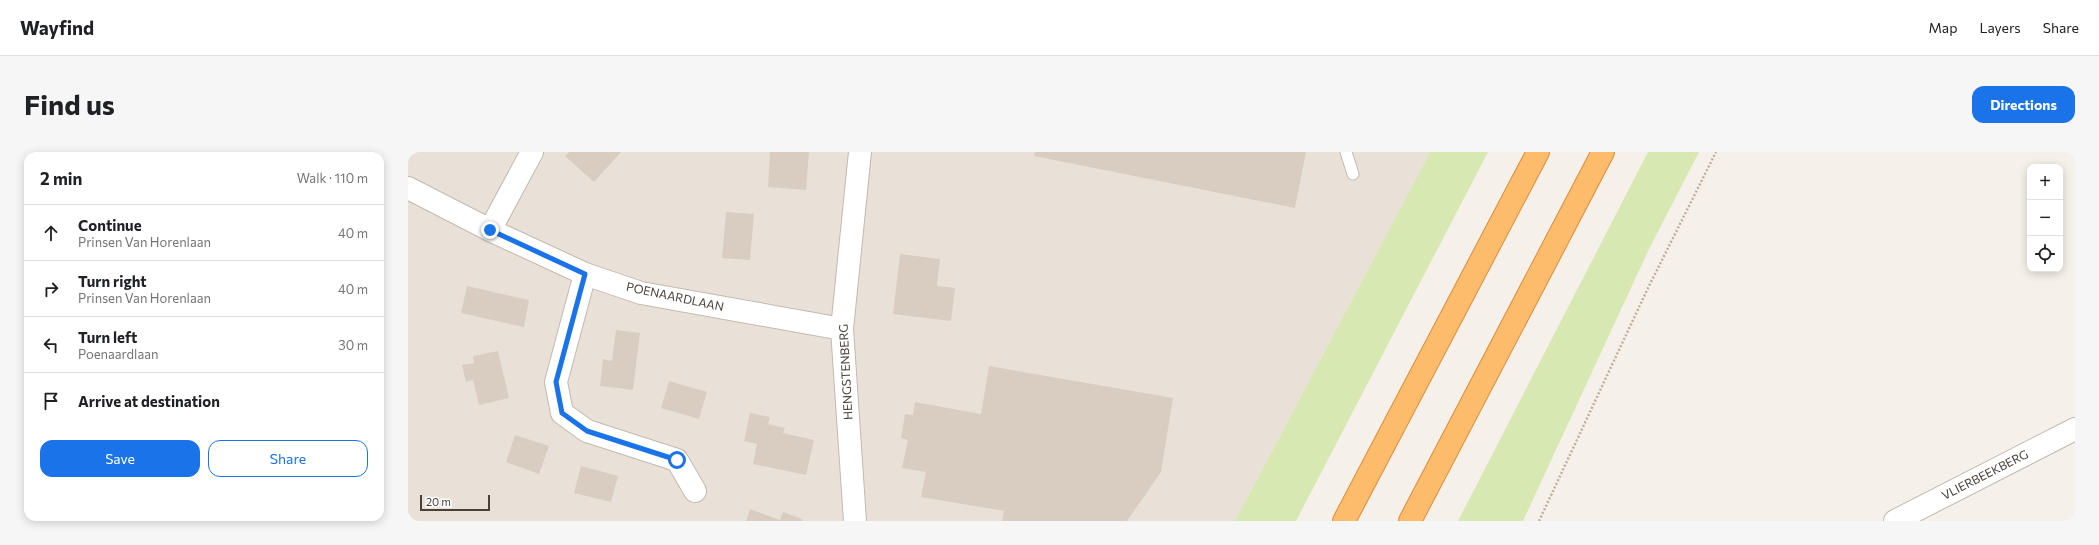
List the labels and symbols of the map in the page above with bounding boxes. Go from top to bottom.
route end [481,221,499,239]
street label: POENAARDLAAN [625,279,725,313]
street label: HENGSTENBERG [835,324,855,420]
street label: VLIERBEEKBERG [1939,446,2030,502]
route start [668,451,686,469]
scale bar [420,493,490,512]

